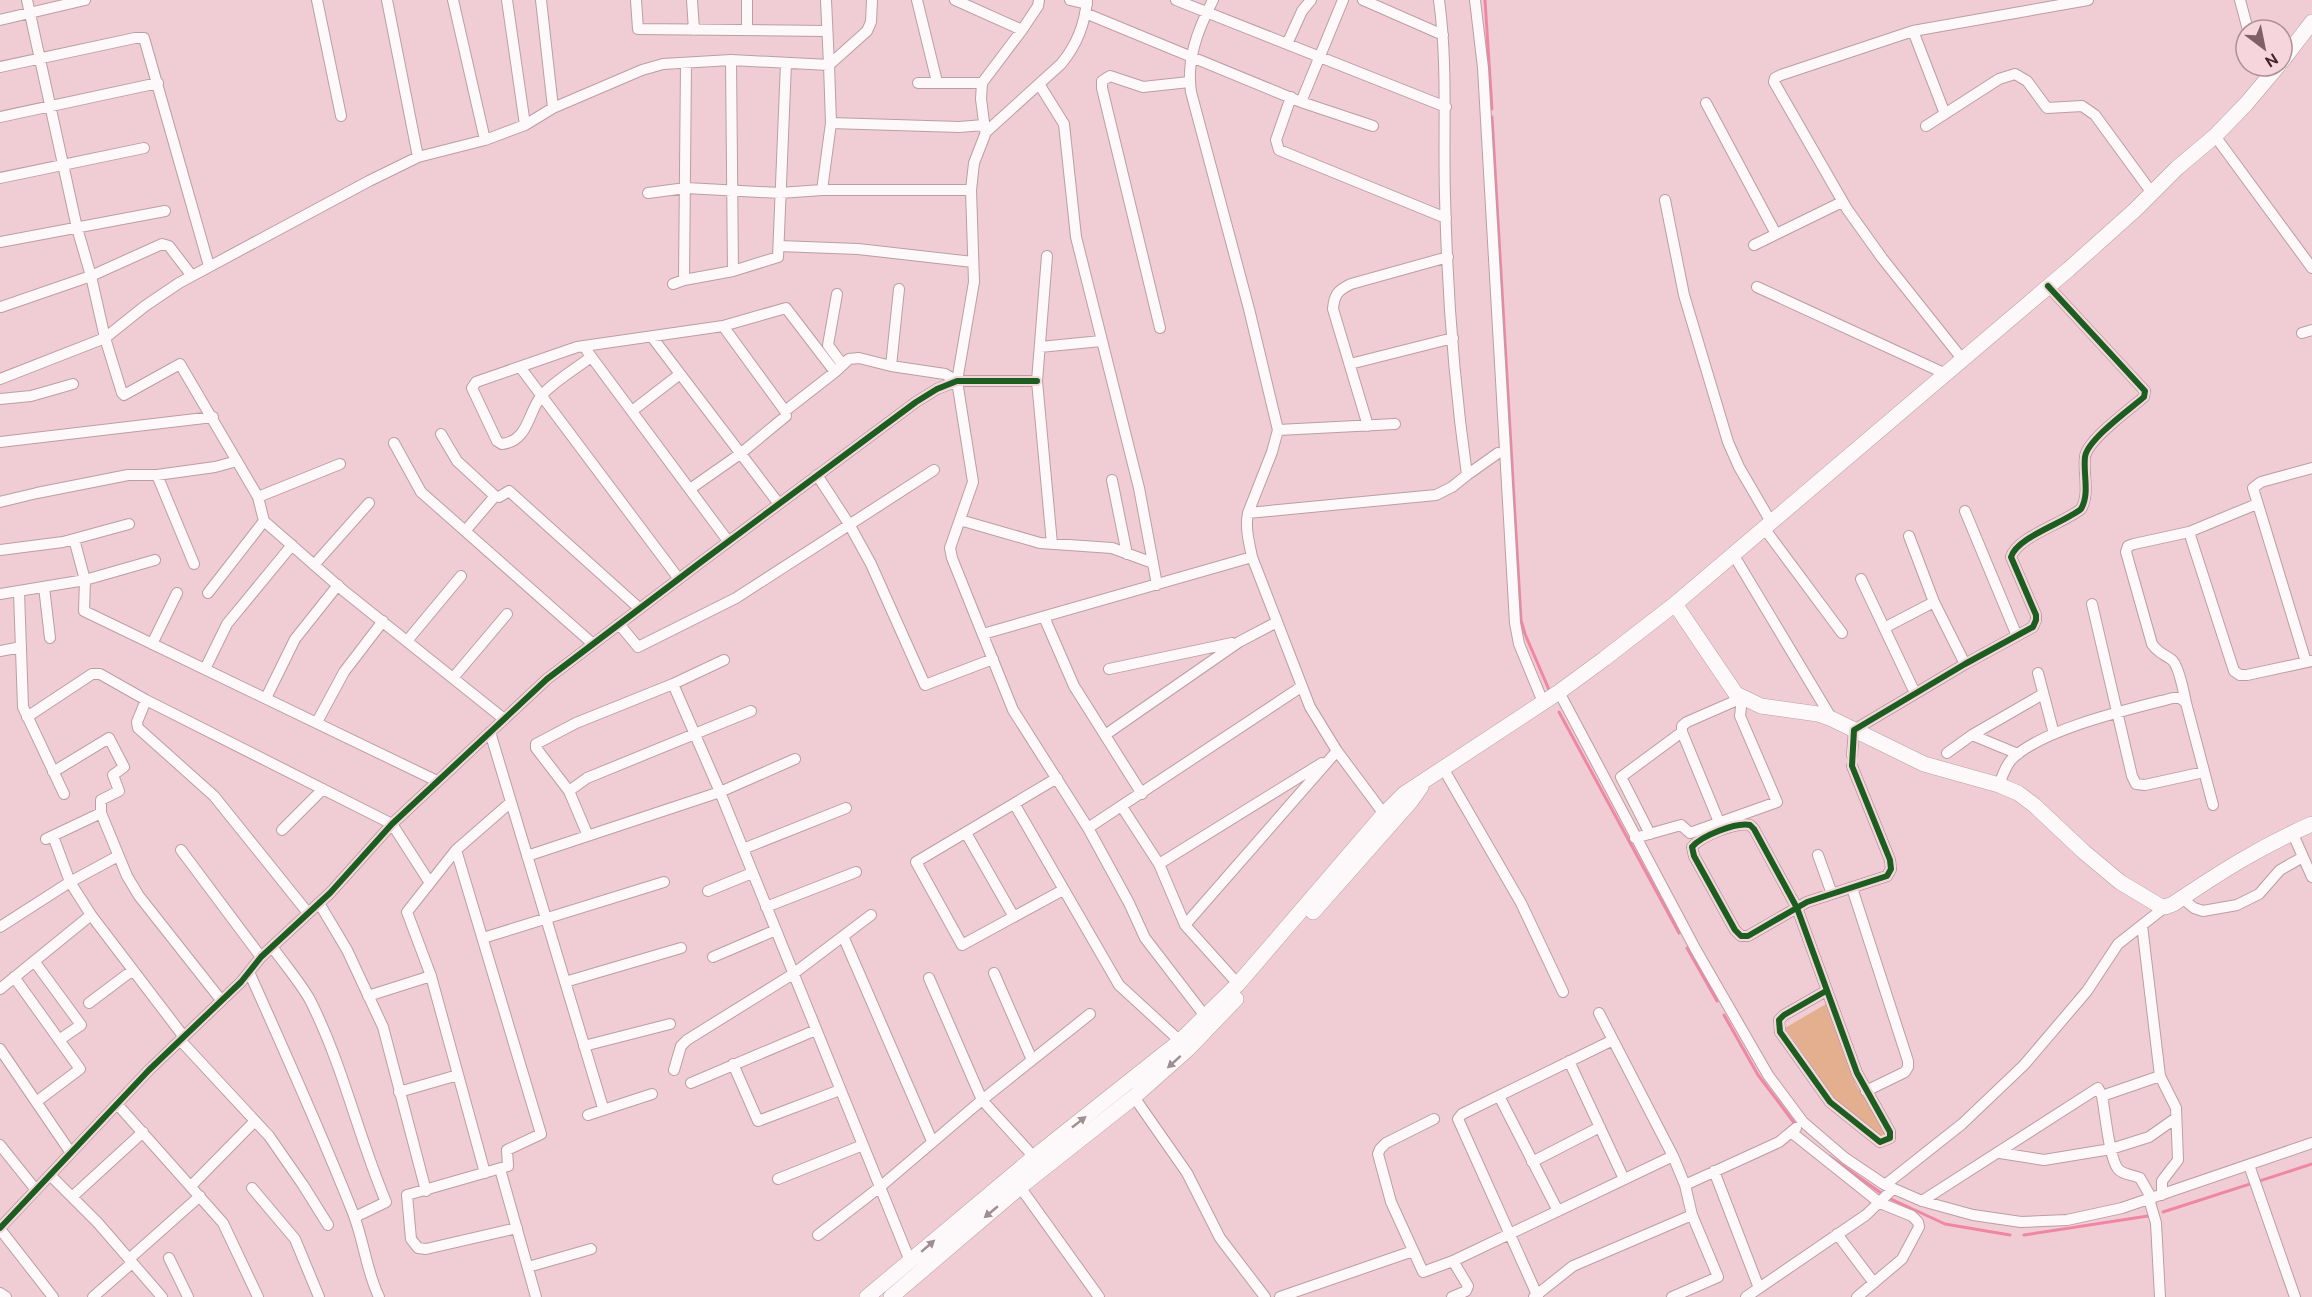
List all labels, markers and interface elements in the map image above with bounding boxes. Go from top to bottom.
north arrow [2234,18,2294,78]
text: N [2262,50,2282,72]
one-way arrow [1167,1055,1182,1068]
one-way arrow [1071,1117,1086,1129]
one-way arrow [984,1205,999,1218]
one-way arrow [920,1240,935,1253]

